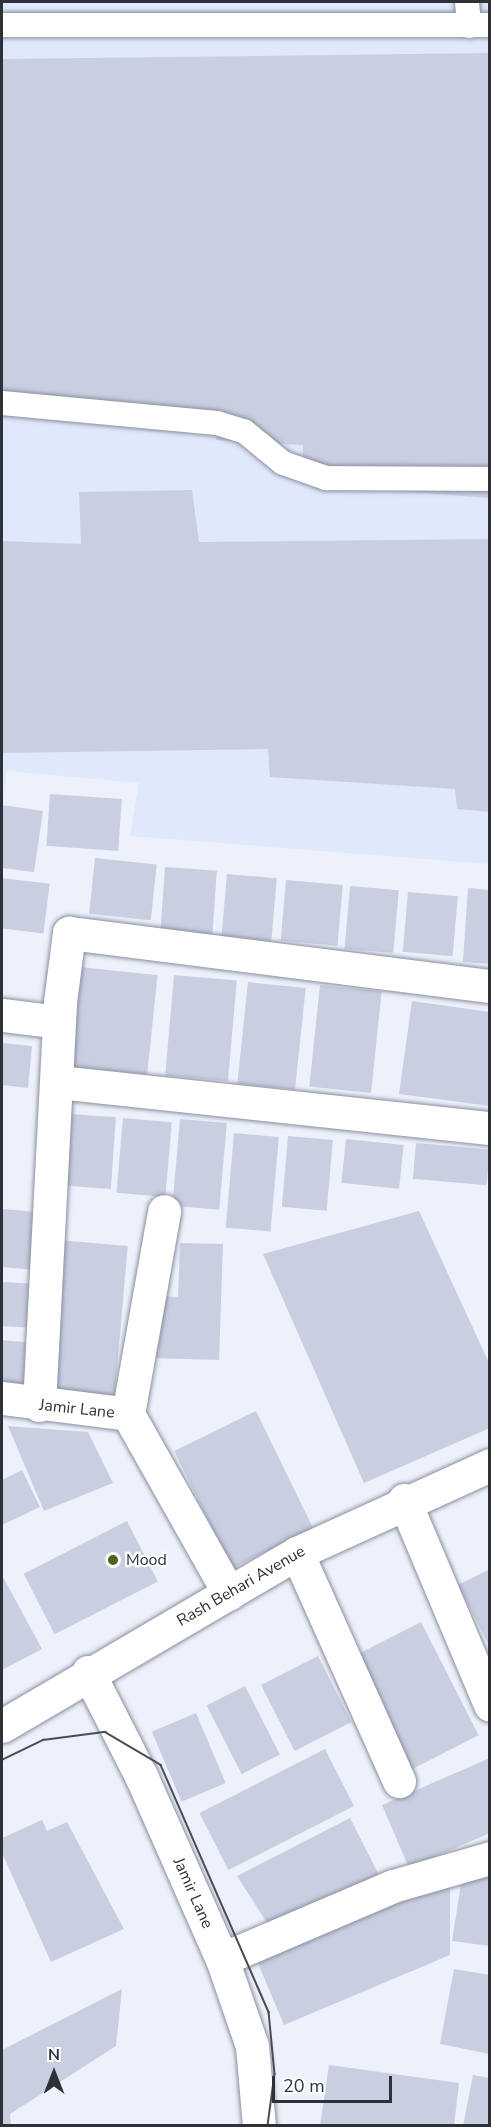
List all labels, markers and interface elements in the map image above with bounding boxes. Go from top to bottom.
street label: Jamir Lane [38,1395,116,1423]
street label: Rash Behari Avenue [173,1541,309,1631]
place label: Mood [126,1550,167,1570]
marker: Mood [104,1551,122,1569]
street label: Jamir Lane [169,1855,217,1931]
north arrow [24,2043,84,2103]
text: N [48,2044,60,2066]
scale bar [275,2064,395,2102]
text: 20 m [283,2074,325,2098]

